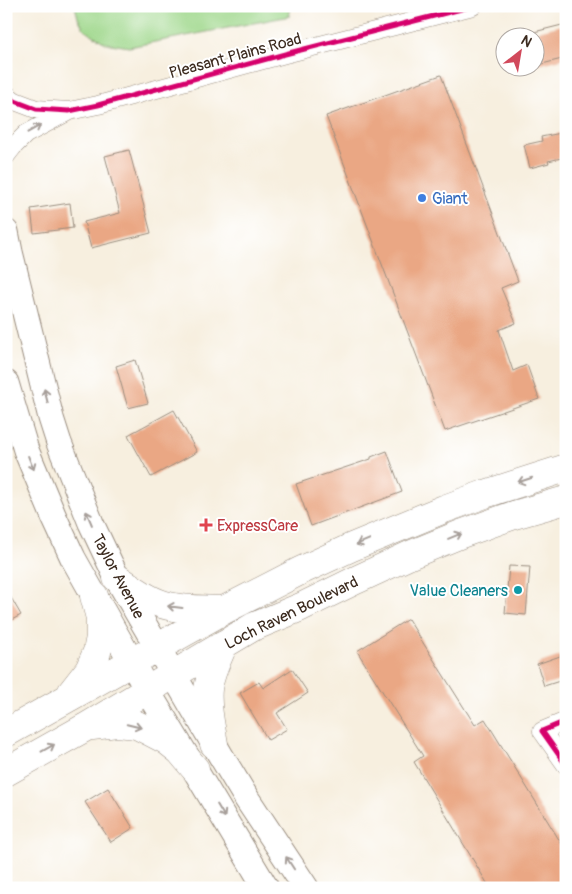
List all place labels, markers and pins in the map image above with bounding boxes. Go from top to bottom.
place label: Giant [432,189,468,209]
marker: Giant [416,192,428,204]
place label: ExpressCare [217,516,298,536]
marker: ExpressCare [199,518,213,532]
place label: Value Cleaners [409,581,508,601]
marker: Value Cleaners [512,584,524,596]

